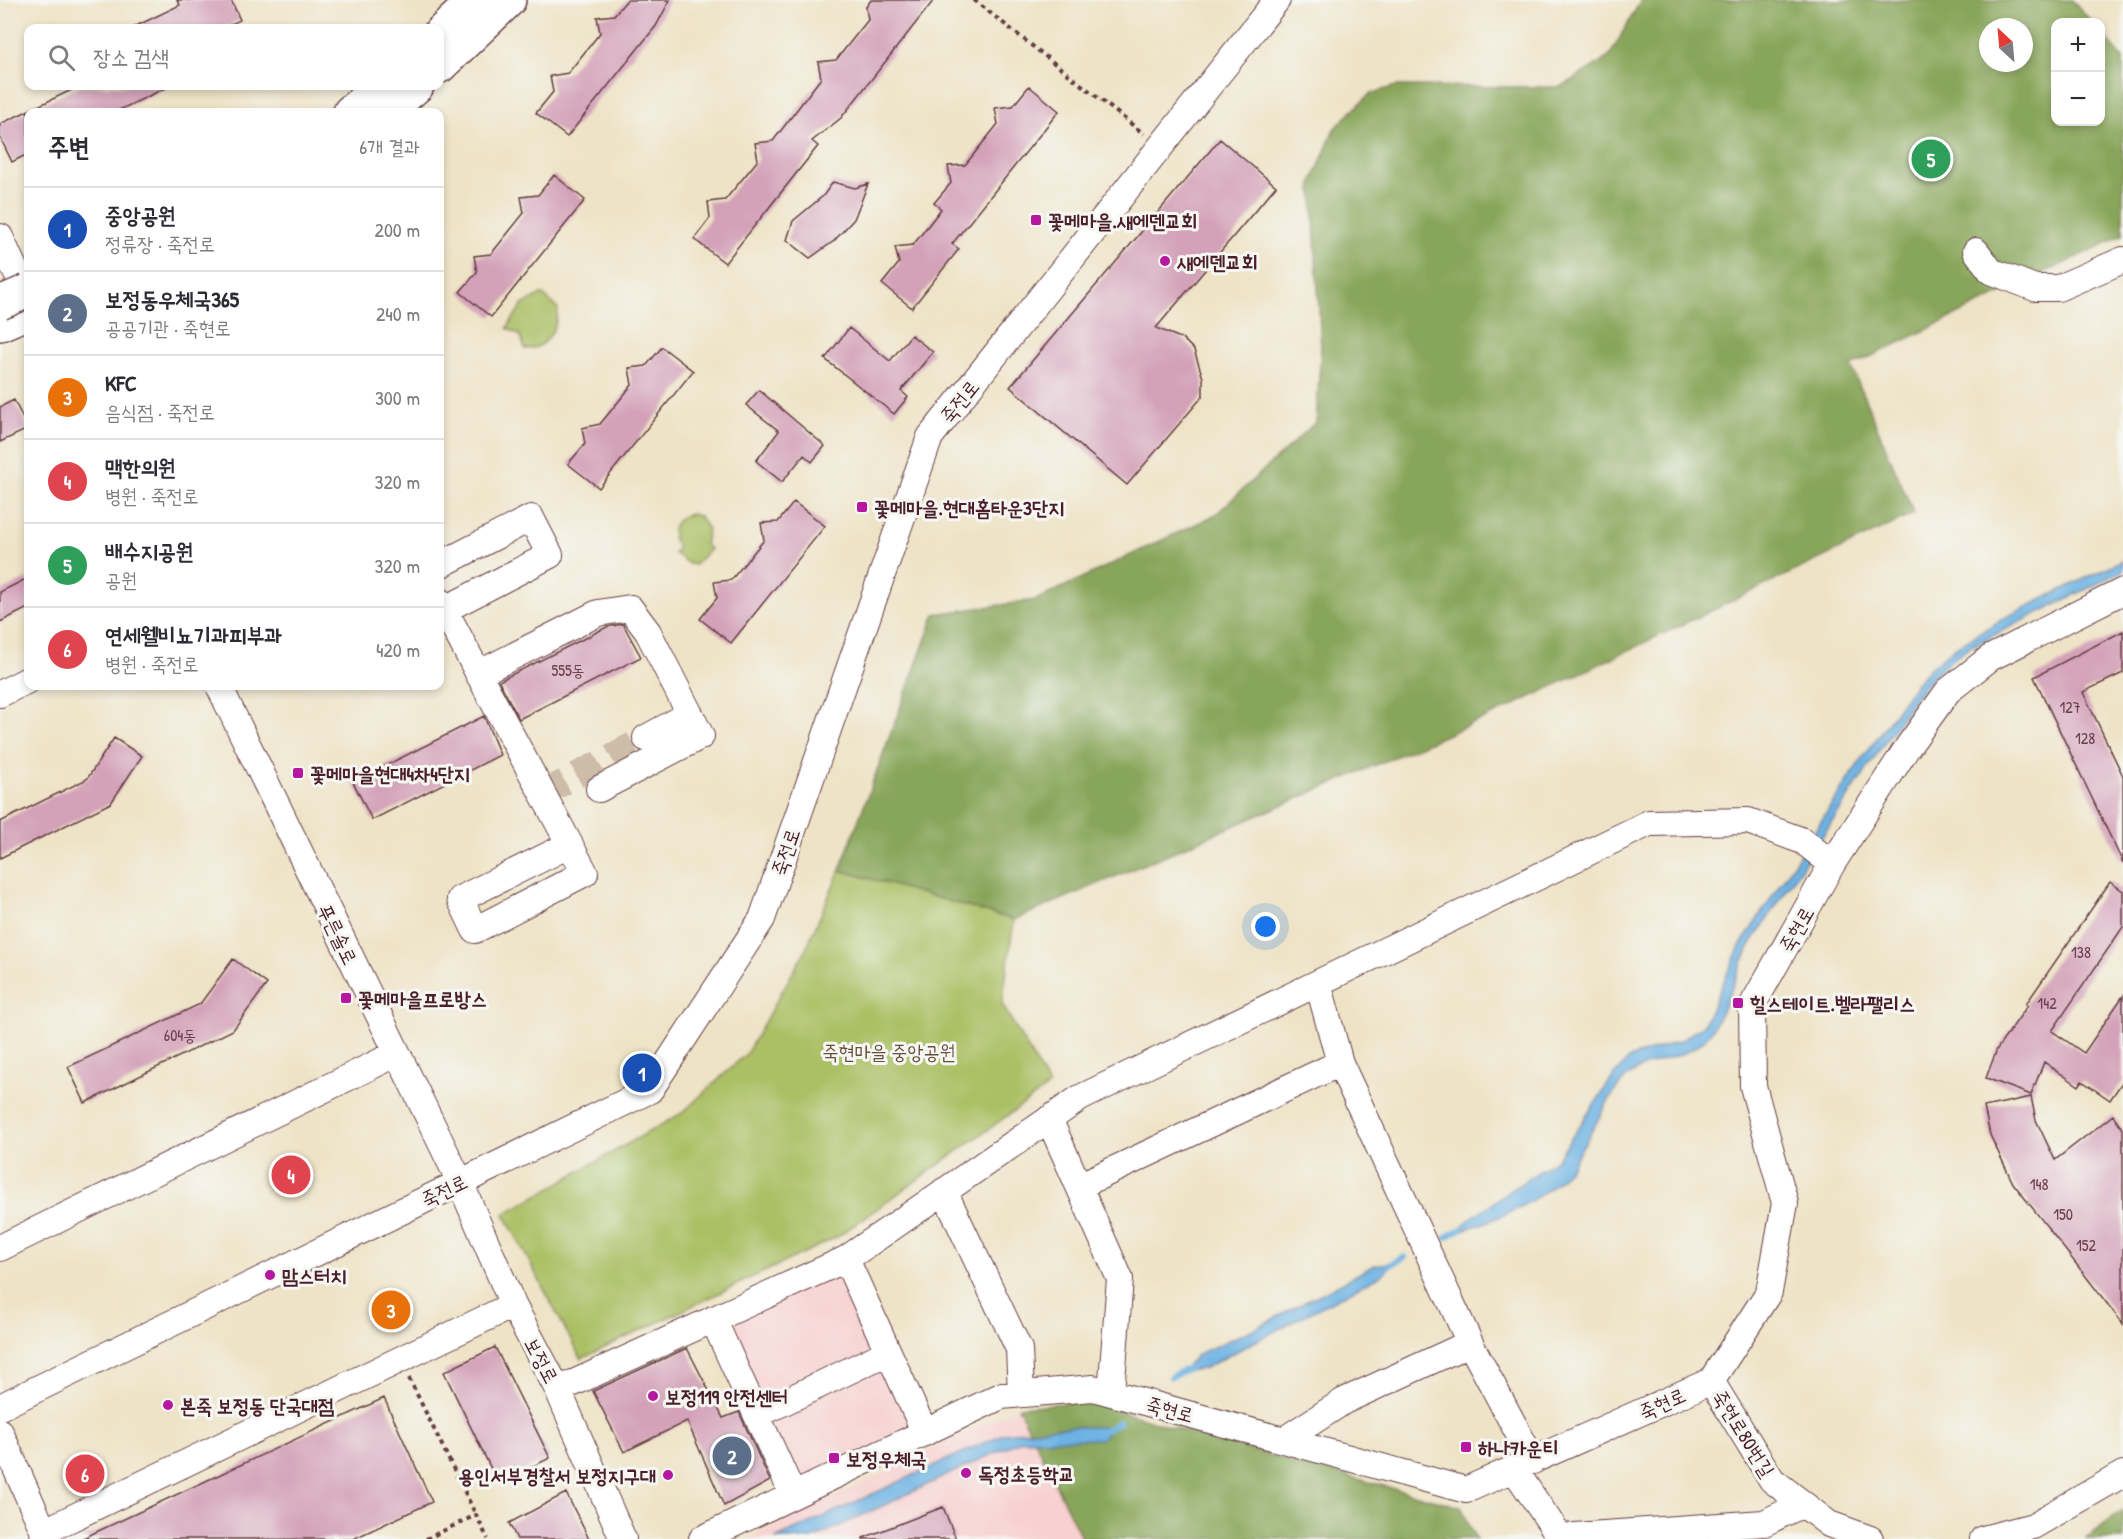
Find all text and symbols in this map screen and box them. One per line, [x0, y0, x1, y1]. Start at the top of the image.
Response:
north arrow [1979, 18, 2033, 72]
map controls [2051, 18, 2105, 126]
button: + [2051, 18, 2105, 72]
search box [24, 24, 444, 90]
icon: search [45, 41, 78, 74]
text: 장소 검색 [93, 42, 169, 72]
button: − [2051, 72, 2105, 126]
text: 주변 [48, 129, 90, 164]
text: 6개 결과 [359, 133, 420, 160]
pin: 5 [1912, 136, 1950, 182]
text: 중앙공원 [105, 200, 176, 230]
place label: 꽃메마을.새에덴교회 [1048, 207, 1197, 234]
marker: 꽃메마을.새에덴교회 [1029, 213, 1043, 227]
text: 1 [64, 216, 71, 243]
text: 200 m [375, 216, 420, 243]
text: 정류장 · 죽전로 [105, 230, 215, 257]
place label: 새에덴교회 [1176, 248, 1257, 275]
marker: 새에덴교회 [1158, 254, 1172, 268]
text: 보정동우체국365 [105, 284, 239, 314]
text: 2 [63, 300, 72, 327]
text: 240 m [376, 300, 420, 327]
text: 공공기관 · 죽현로 [105, 314, 231, 341]
text: KFC [105, 368, 137, 398]
street label: 죽전로 [933, 374, 985, 428]
text: 3 [63, 384, 72, 411]
text: 300 m [375, 384, 420, 411]
text: 음식점 · 죽전로 [105, 398, 215, 425]
text: 맥한의원 [105, 452, 176, 482]
text: 4 [64, 468, 71, 495]
text: 320 m [375, 468, 420, 495]
text: 병원 · 죽전로 [105, 482, 199, 509]
place label: 꽃메마을.현대홈타운3단지 [874, 494, 1064, 521]
marker: 꽃메마을.현대홈타운3단지 [855, 500, 869, 514]
text: 배수지공원 [105, 536, 194, 566]
text: 5 [63, 552, 72, 579]
text: 320 m [375, 552, 420, 579]
text: 공원 [105, 566, 137, 593]
text: 연세웰비뇨기과피부과 [105, 620, 282, 650]
text: 6 [64, 636, 71, 663]
text: 420 m [376, 636, 420, 663]
text: 병원 · 죽전로 [105, 650, 199, 677]
house number: 555동 [551, 659, 585, 681]
house number: 127 [2059, 696, 2081, 718]
house number: 128 [2075, 727, 2095, 749]
place label: 꽃메마을현대4차4단지 [310, 760, 470, 787]
marker: 꽃메마을현대4차4단지 [291, 766, 305, 780]
street label: 죽전로 [764, 825, 806, 879]
street label: 푸른솔로 [312, 899, 364, 969]
street label: 죽현로 [1772, 901, 1820, 957]
your location [1251, 912, 1280, 941]
house number: 138 [2071, 941, 2091, 963]
place label: 꽃메마을프로방스 [358, 985, 487, 1012]
place label: 힐스테이트.벨라팰리스 [1750, 990, 1915, 1017]
marker: 꽃메마을프로방스 [339, 991, 353, 1005]
house number: 142 [2037, 992, 2057, 1014]
marker: 힐스테이트.벨라팰리스 [1731, 996, 1745, 1010]
house number: 604동 [164, 1024, 196, 1046]
park label: 죽현마을 중앙공원 [822, 1038, 956, 1065]
pin: 1 [622, 1050, 662, 1096]
pin: 4 [272, 1152, 310, 1198]
street label: 죽전로 [416, 1167, 472, 1213]
house number: 148 [2030, 1173, 2048, 1195]
house number: 150 [2053, 1203, 2073, 1225]
house number: 152 [2076, 1234, 2097, 1256]
place label: 맘스터치 [282, 1262, 346, 1289]
marker: 맘스터치 [263, 1268, 277, 1282]
pin: 3 [372, 1288, 410, 1332]
street label: 보정로 [519, 1332, 565, 1388]
street label: 죽현로 [1634, 1381, 1690, 1425]
place label: 보정119 안전센터 [665, 1383, 788, 1410]
street label: 죽현로80번길 [1707, 1384, 1781, 1482]
marker: 보정119 안전센터 [646, 1389, 660, 1403]
street label: 죽현로 [1143, 1390, 1197, 1428]
place label: 본죽 보정동 단국대점 [180, 1392, 334, 1419]
marker: 본죽 보정동 단국대점 [161, 1398, 175, 1412]
pin: 2 [712, 1434, 752, 1478]
place label: 하나카운티 [1478, 1434, 1558, 1461]
marker: 하나카운티 [1459, 1440, 1473, 1454]
place label: 보정우체국 [846, 1445, 926, 1472]
marker: 보정우체국 [827, 1451, 841, 1465]
pin: 6 [66, 1452, 104, 1496]
place label: 독정초등학교 [978, 1460, 1075, 1487]
place label: 용인서부경찰서 보정지구대 [458, 1462, 656, 1489]
marker: 독정초등학교 [959, 1466, 973, 1480]
marker: 용인서부경찰서 보정지구대 [661, 1468, 675, 1482]

